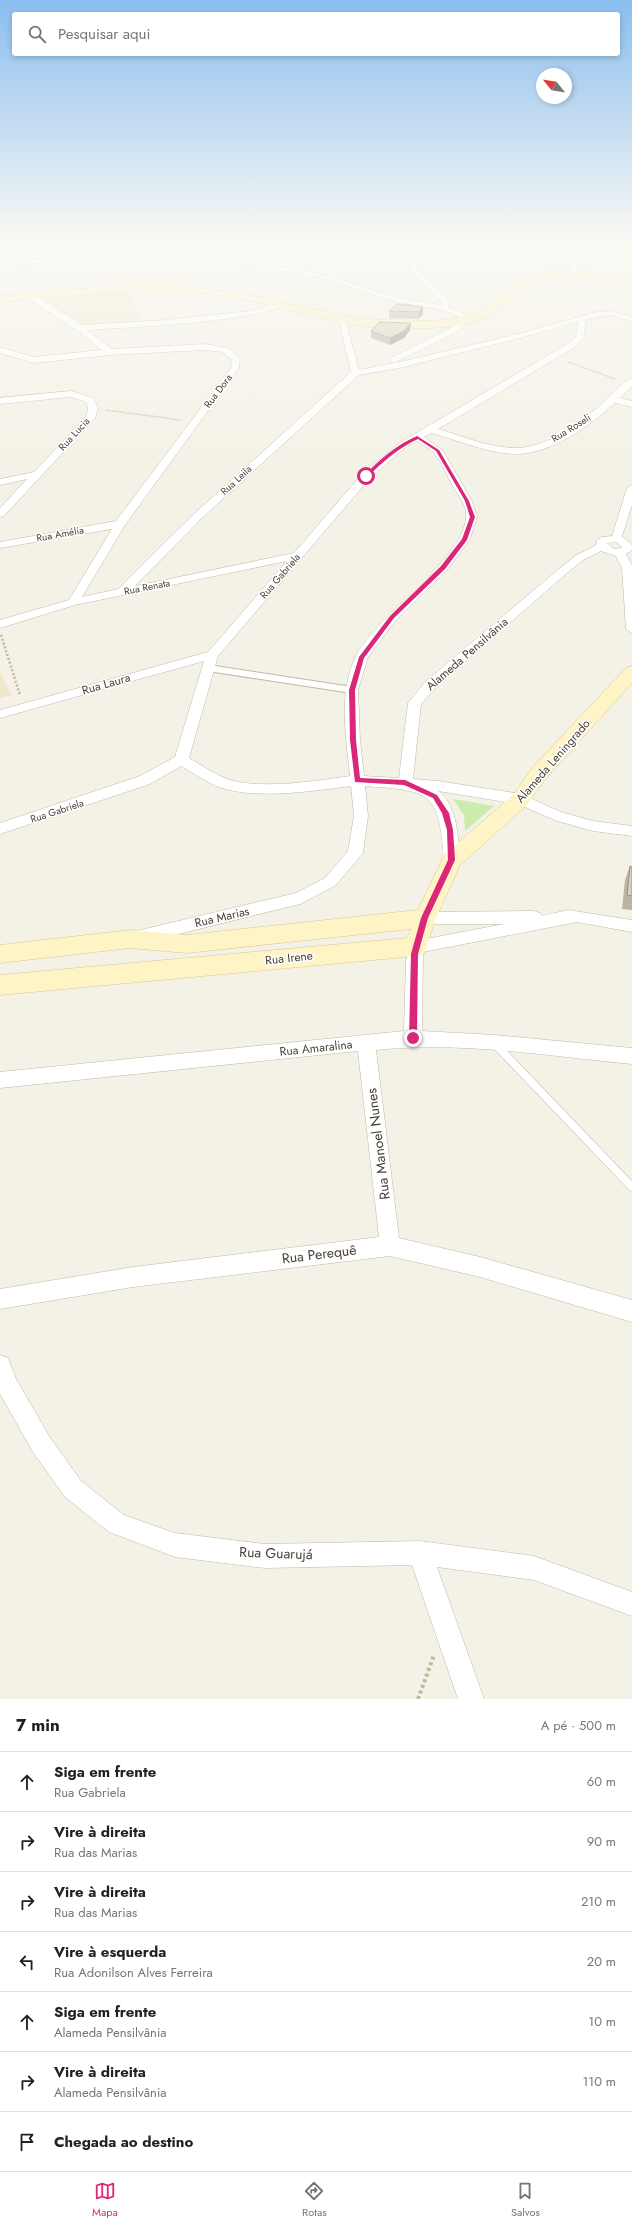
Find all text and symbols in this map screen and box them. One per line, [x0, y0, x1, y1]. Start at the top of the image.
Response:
search box [12, 12, 620, 56]
icon: search [26, 23, 48, 45]
text: Pesquisar aqui [58, 23, 150, 45]
north arrow [536, 68, 572, 104]
street label: Rua Dora [200, 371, 236, 411]
street label: Rua Roseli [548, 410, 594, 446]
street label: Rua Lucia [55, 414, 93, 454]
street label: Rua Leila [217, 461, 255, 498]
route start [357, 467, 375, 485]
street label: Rua Amélia [35, 522, 85, 546]
street label: Rua Gabriela [256, 550, 304, 602]
street label: Rua Renata [123, 575, 172, 599]
street label: Alameda Pensilvânia [422, 613, 512, 695]
street label: Rua Laura [80, 668, 133, 700]
street label: Alameda Leningrado [512, 715, 595, 807]
street label: Rua Gabriela [28, 795, 86, 827]
street label: Rua Marias [193, 902, 251, 932]
street label: Rua Irene [264, 947, 314, 969]
route end [404, 1029, 422, 1047]
street label: Rua Amaralina [279, 1035, 354, 1061]
street label: Rua Manoel Nunes [361, 1087, 395, 1201]
street label: Rua Perequê [281, 1240, 357, 1268]
street label: Rua Guarujá [239, 1542, 313, 1564]
text: 7 min [16, 1713, 60, 1737]
text: A pé · 500 m [541, 1716, 616, 1735]
text: Siga em frente [54, 1761, 156, 1783]
icon: ahead [16, 1771, 38, 1793]
text: 60 m [587, 1772, 616, 1791]
text: Rua Gabriela [54, 1783, 126, 1802]
text: Vire à direita [54, 1821, 146, 1843]
icon: right [16, 1831, 38, 1853]
text: 90 m [587, 1832, 616, 1851]
text: Rua das Marias [54, 1843, 137, 1862]
text: Vire à direita [54, 1881, 146, 1903]
icon: right [16, 1891, 38, 1913]
text: 210 m [581, 1892, 616, 1911]
text: Rua das Marias [54, 1903, 137, 1922]
text: Vire à esquerda [54, 1941, 166, 1963]
icon: left [16, 1951, 38, 1973]
text: 20 m [587, 1952, 616, 1971]
text: Rua Adonilson Alves Ferreira [54, 1963, 213, 1982]
text: Siga em frente [54, 2001, 156, 2023]
icon: ahead [16, 2011, 38, 2033]
text: 10 m [588, 2012, 616, 2031]
text: Alameda Pensilvânia [54, 2023, 167, 2042]
text: Vire à direita [54, 2061, 146, 2083]
icon: right [16, 2071, 38, 2093]
text: 110 m [582, 2072, 616, 2091]
text: Alameda Pensilvânia [54, 2083, 167, 2102]
icon: arrive [16, 2131, 38, 2153]
text: Chegada ao destino [54, 2131, 193, 2153]
tab: Mapa [92, 2180, 118, 2220]
tab: Rotas [302, 2180, 327, 2220]
tab: Salvos [511, 2180, 540, 2220]

